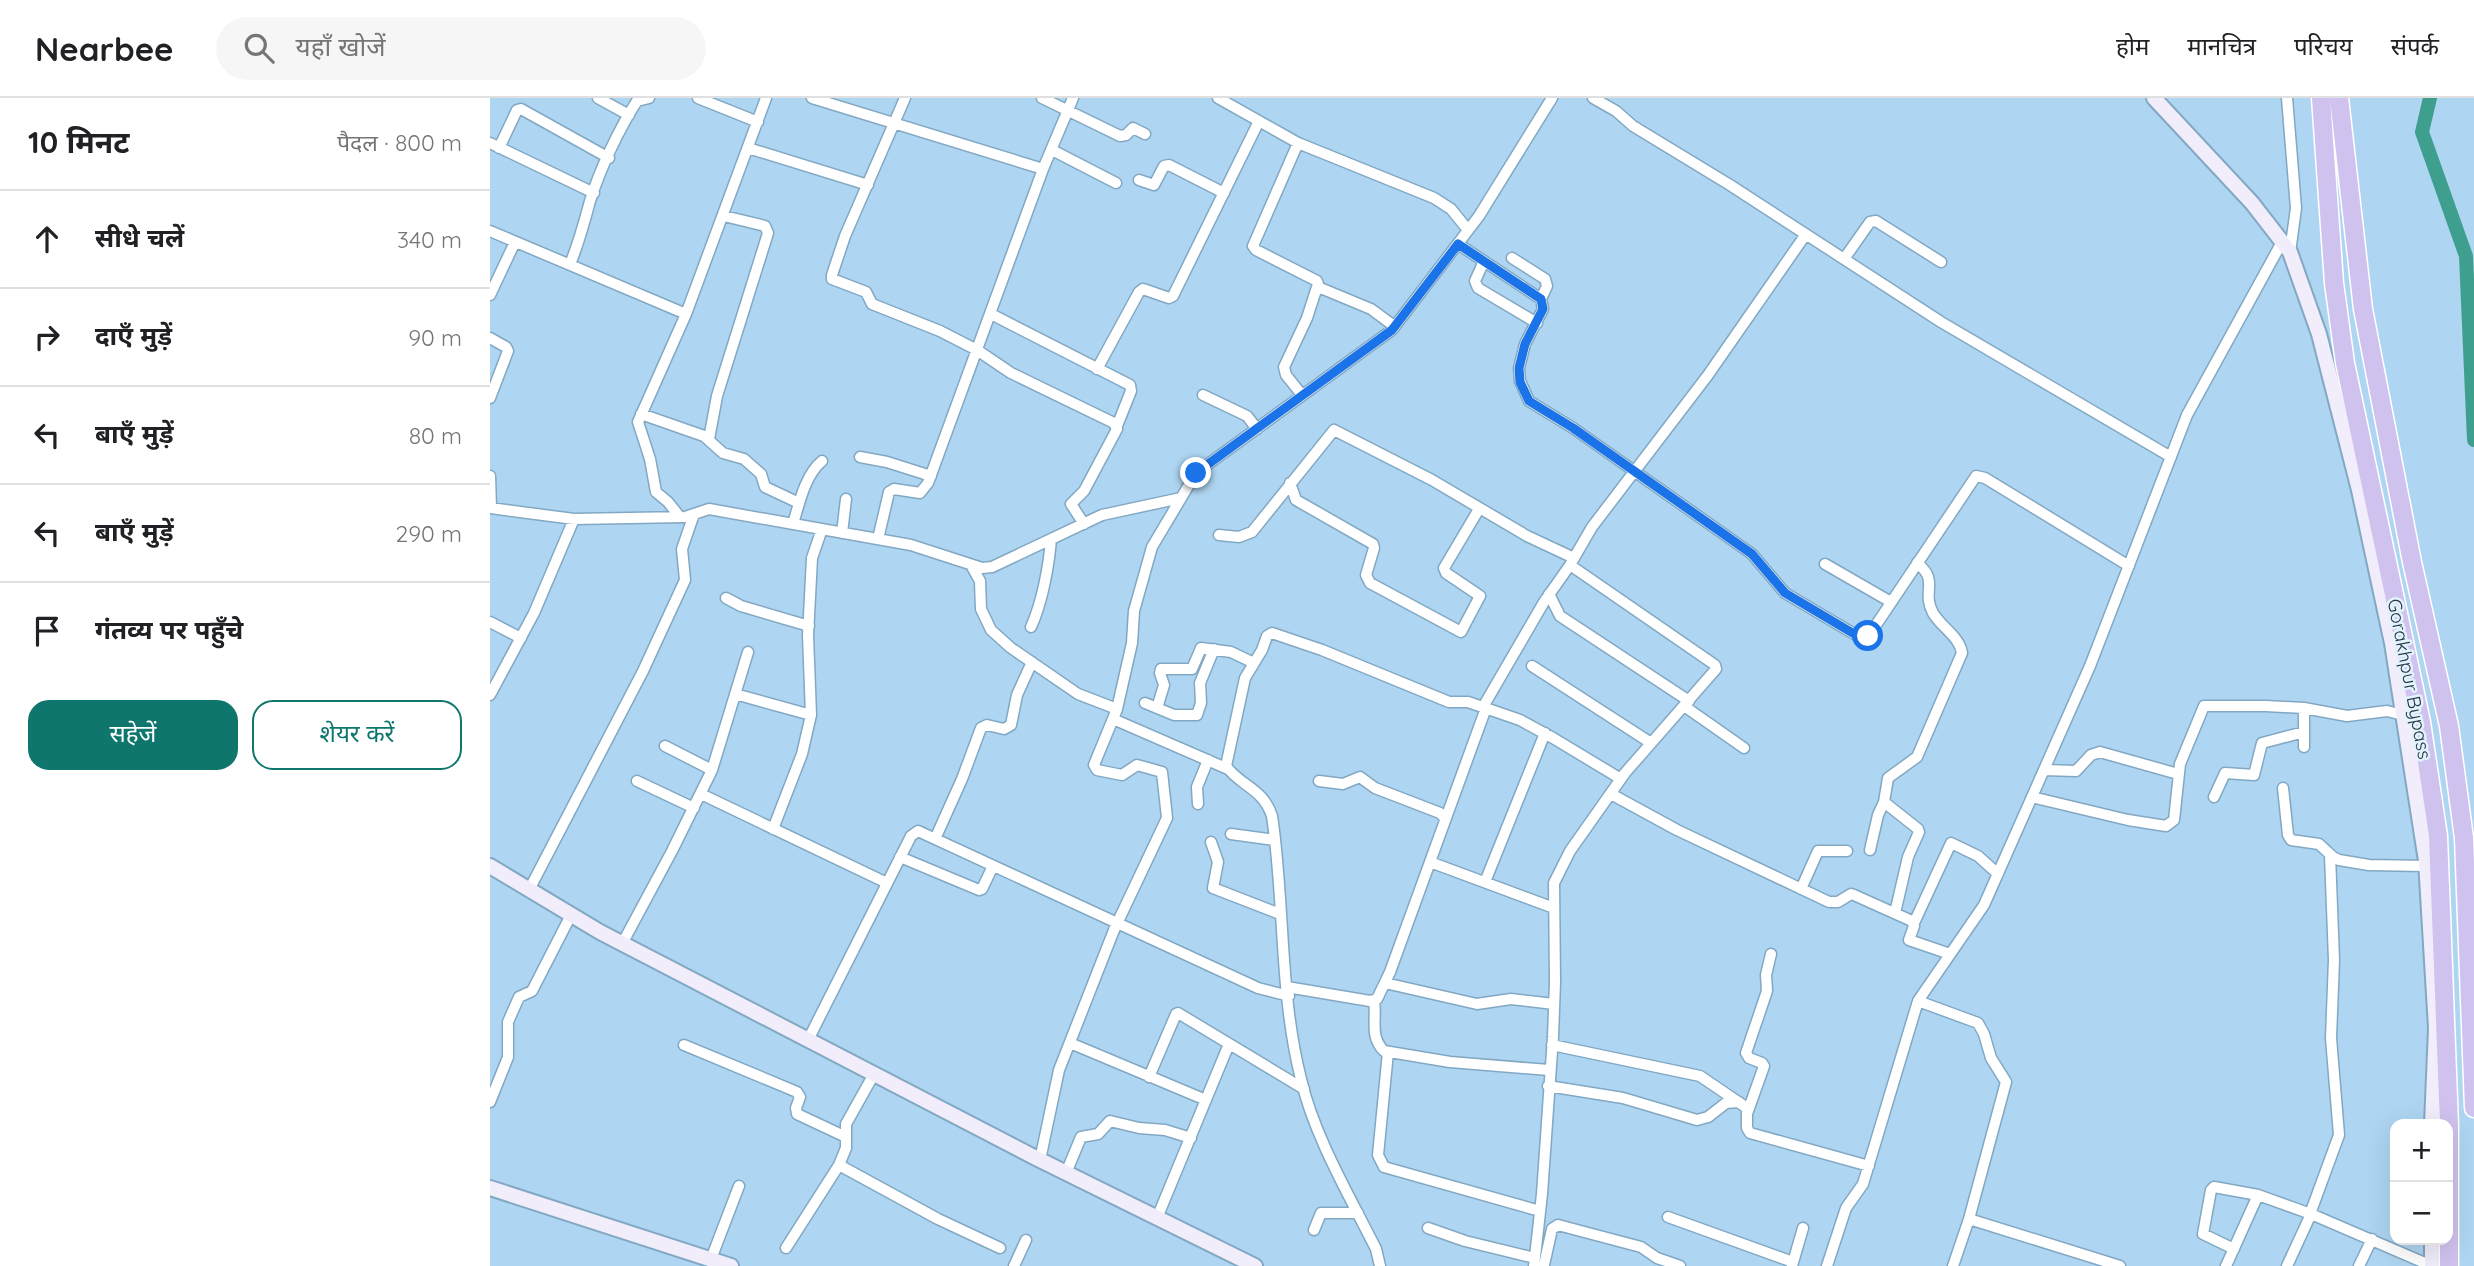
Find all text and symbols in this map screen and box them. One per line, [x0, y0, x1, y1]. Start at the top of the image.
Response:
search box [216, 17, 706, 80]
text: Nearbee [35, 28, 174, 69]
icon: search [240, 29, 278, 67]
text: यहाँ खोजें [296, 30, 386, 63]
text: होम [2116, 31, 2149, 61]
text: मानचित्र [2187, 31, 2256, 61]
text: परिचय [2294, 31, 2353, 61]
text: संपर्क [2391, 31, 2439, 61]
text: 10 मिनट [28, 123, 129, 161]
text: पैदल · 800 m [337, 128, 462, 157]
icon: ahead [28, 220, 66, 258]
text: सीधे चलें [95, 221, 184, 254]
text: 340 m [397, 225, 462, 254]
icon: right [28, 318, 66, 356]
text: दाएँ मुड़ें [95, 319, 172, 352]
text: 90 m [408, 323, 462, 352]
icon: left [28, 416, 66, 454]
text: बाएँ मुड़ें [95, 417, 174, 450]
text: 80 m [409, 421, 462, 450]
route end [1180, 457, 1211, 488]
icon: left [28, 514, 66, 552]
text: बाएँ मुड़ें [95, 515, 174, 548]
text: 290 m [395, 519, 462, 548]
street label: Gorakhpur Bypass [2383, 597, 2437, 761]
icon: arrive [28, 612, 66, 650]
text: गंतव्य पर पहुँचे [95, 613, 243, 646]
route start [1852, 620, 1883, 651]
button: सहेजें [28, 700, 238, 770]
button: शेयर करें [252, 700, 462, 770]
map controls [2390, 1119, 2453, 1245]
button: + [2390, 1119, 2453, 1182]
button: − [2390, 1182, 2453, 1245]

